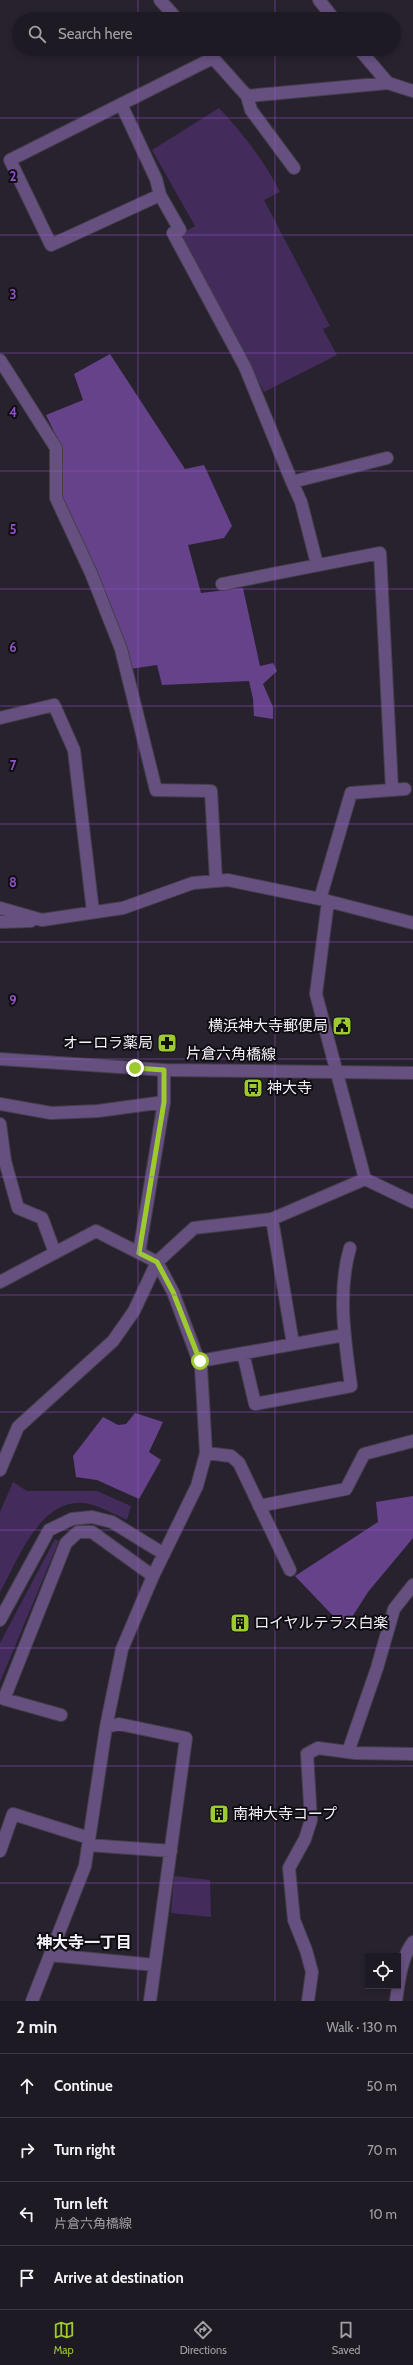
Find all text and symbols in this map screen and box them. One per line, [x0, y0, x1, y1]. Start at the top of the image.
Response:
search box [12, 12, 401, 56]
icon: search [26, 23, 48, 45]
text: Search here [58, 25, 133, 43]
text: 2 [10, 168, 17, 184]
text: 3 [9, 286, 17, 302]
text: 4 [9, 404, 17, 420]
text: 5 [10, 521, 17, 537]
text: 6 [9, 639, 17, 655]
text: 7 [10, 757, 17, 773]
text: 8 [9, 874, 17, 890]
text: 9 [9, 992, 17, 1008]
public building icon: 横浜神大寺郵便局 [331, 1015, 353, 1037]
place label: 横浜神大寺郵便局 [208, 1017, 328, 1035]
pharmacy icon: オーロラ薬局 [156, 1032, 178, 1054]
place label: オーロラ薬局 [63, 1034, 153, 1052]
street label: 片倉六角橋線 [186, 1044, 276, 1064]
route end [126, 1059, 144, 1077]
bus stop icon: 神大寺 [242, 1077, 264, 1099]
place label: 神大寺 [267, 1079, 312, 1097]
route start [191, 1352, 209, 1370]
building icon: ロイヤルテラス白楽 [229, 1612, 251, 1634]
place label: ロイヤルテラス白楽 [254, 1614, 388, 1632]
building icon: 南神大寺コープ [208, 1803, 230, 1825]
place label: 南神大寺コープ [233, 1805, 337, 1823]
district label: 神大寺一丁目 [36, 1933, 132, 1952]
map controls [365, 1953, 401, 1989]
button: locate [365, 1953, 401, 1989]
text: 2 min [16, 2017, 57, 2037]
text: Walk · 130 m [326, 2019, 397, 2035]
icon: ahead [16, 2075, 38, 2097]
text: Continue [54, 2077, 113, 2095]
text: 50 m [367, 2078, 397, 2094]
icon: right [16, 2139, 38, 2161]
text: Turn right [54, 2141, 115, 2159]
text: 70 m [367, 2142, 397, 2158]
text: Turn left [54, 2195, 108, 2213]
icon: left [16, 2203, 38, 2225]
text: 10 m [369, 2206, 397, 2222]
text: 片倉六角橋線 [54, 2215, 132, 2231]
icon: arrive [16, 2267, 38, 2289]
text: Arrive at destination [54, 2269, 184, 2287]
tab: Map [53, 2319, 75, 2357]
tab: Directions [180, 2319, 227, 2357]
tab: Saved [332, 2319, 360, 2357]

